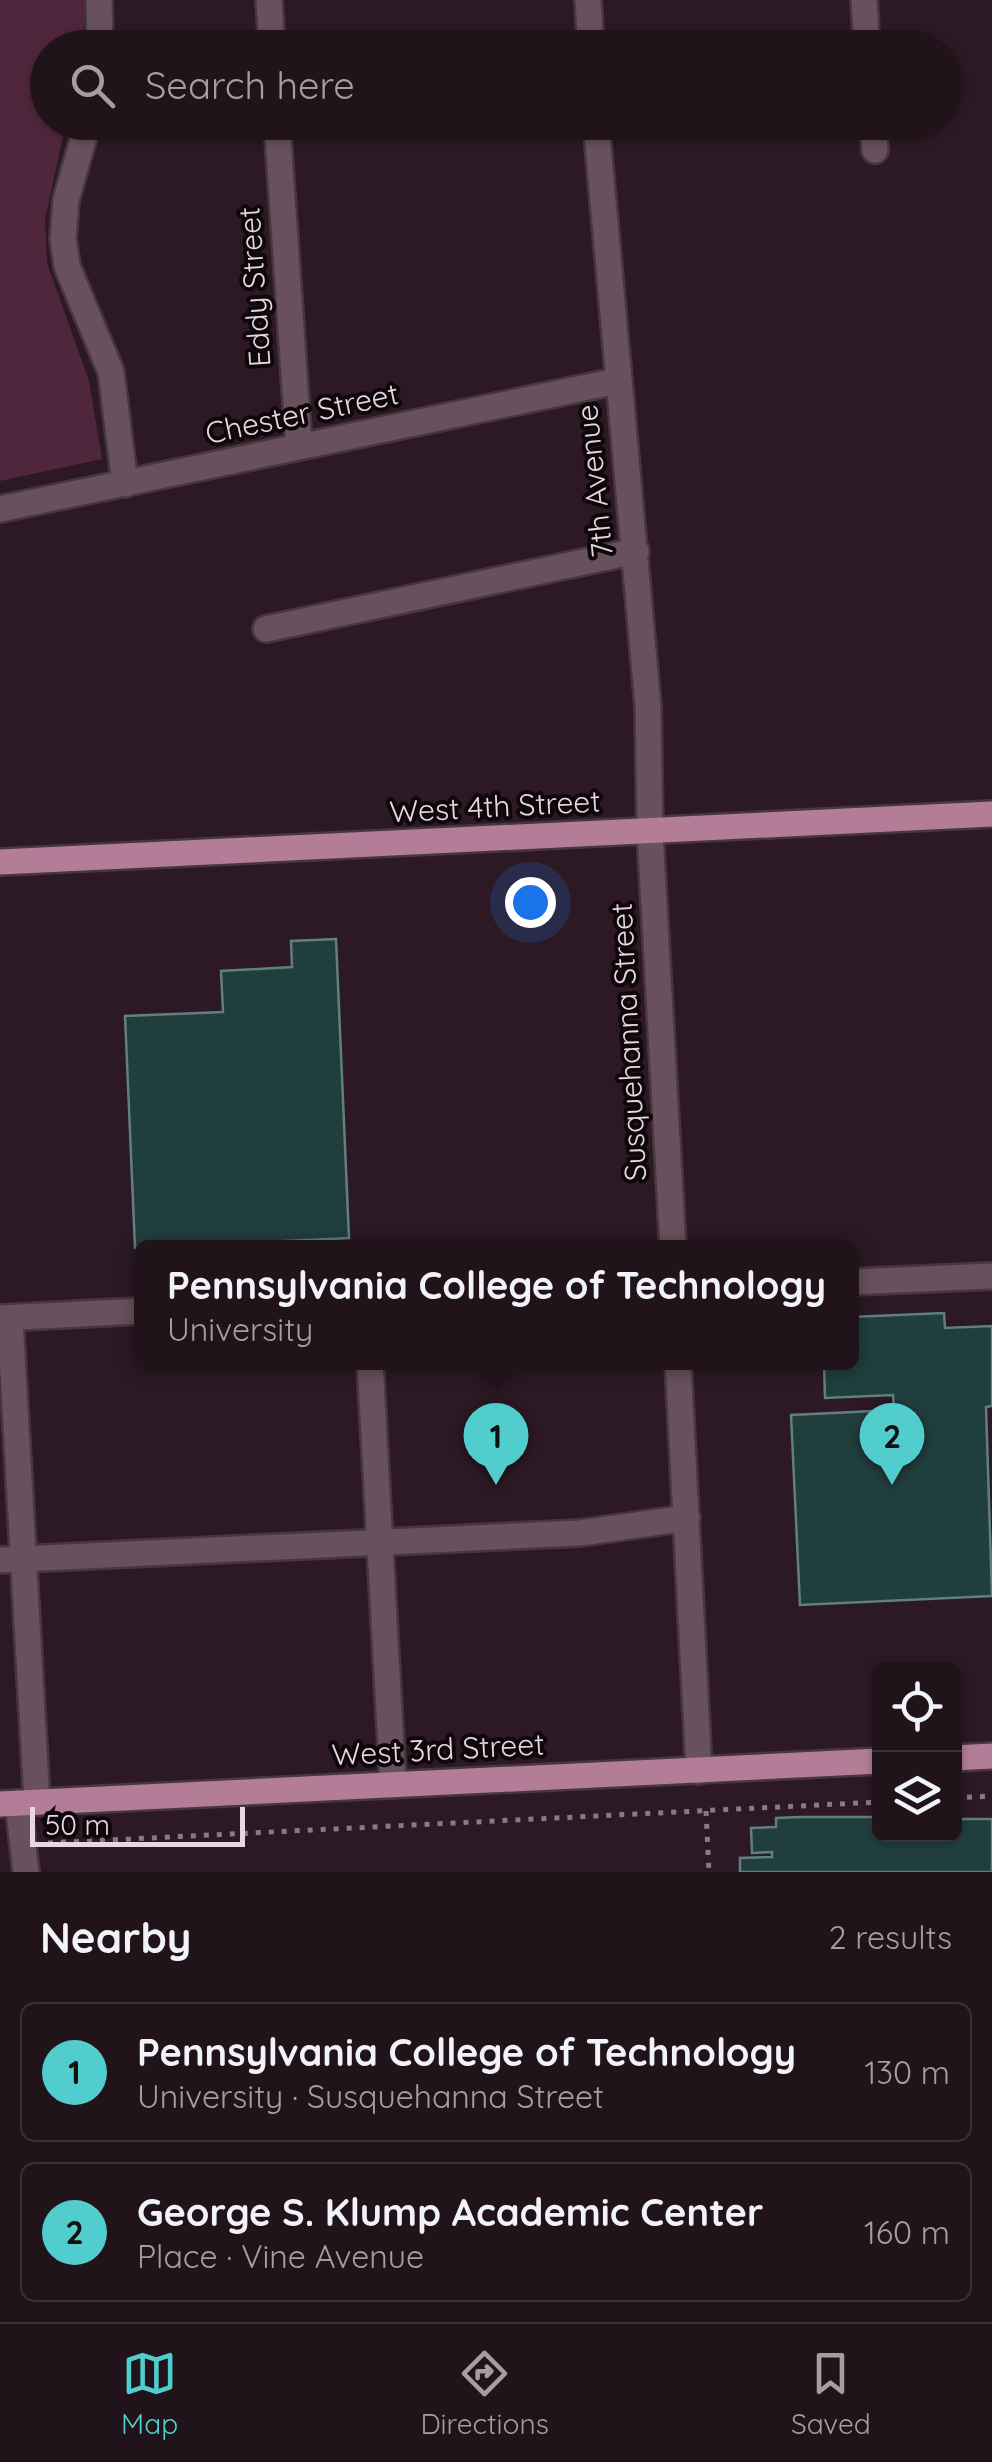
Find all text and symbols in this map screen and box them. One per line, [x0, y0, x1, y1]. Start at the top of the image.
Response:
search box [30, 30, 962, 140]
icon: search [65, 58, 120, 113]
text: Search here [145, 61, 355, 109]
street label: Eddy Street [229, 206, 279, 368]
street label: Chester Street [202, 374, 402, 452]
street label: 7th Avenue [567, 403, 621, 559]
street label: West 4th Street [389, 782, 601, 831]
your location [505, 877, 556, 928]
street label: Susquehanna Street [602, 902, 654, 1182]
popup [134, 1240, 859, 1370]
text: Pennsylvania College of Technology [167, 1261, 826, 1309]
text: University [167, 1309, 313, 1349]
pin: 1 [464, 1402, 528, 1485]
pin: 2 [860, 1402, 924, 1485]
map controls [872, 1662, 962, 1842]
button: locate [872, 1662, 962, 1752]
street label: West 3rd Street [331, 1724, 545, 1774]
button: layers [872, 1752, 962, 1842]
scale bar [30, 1802, 245, 1846]
text: 50 m [45, 1807, 110, 1842]
text: Nearby [40, 1911, 191, 1964]
text: 2 results [829, 1917, 952, 1957]
text: Pennsylvania College of Technology [137, 2028, 796, 2076]
text: 1 [68, 2052, 81, 2092]
text: 130 m [864, 2052, 950, 2092]
text: University · Susquehanna Street [137, 2076, 604, 2116]
text: George S. Klump Academic Center [137, 2188, 763, 2236]
text: 2 [65, 2212, 84, 2252]
text: 160 m [864, 2212, 950, 2252]
text: Place · Vine Avenue [137, 2236, 424, 2276]
tab: Map [121, 2346, 178, 2441]
tab: Directions [420, 2346, 549, 2441]
tab: Saved [791, 2346, 871, 2441]

